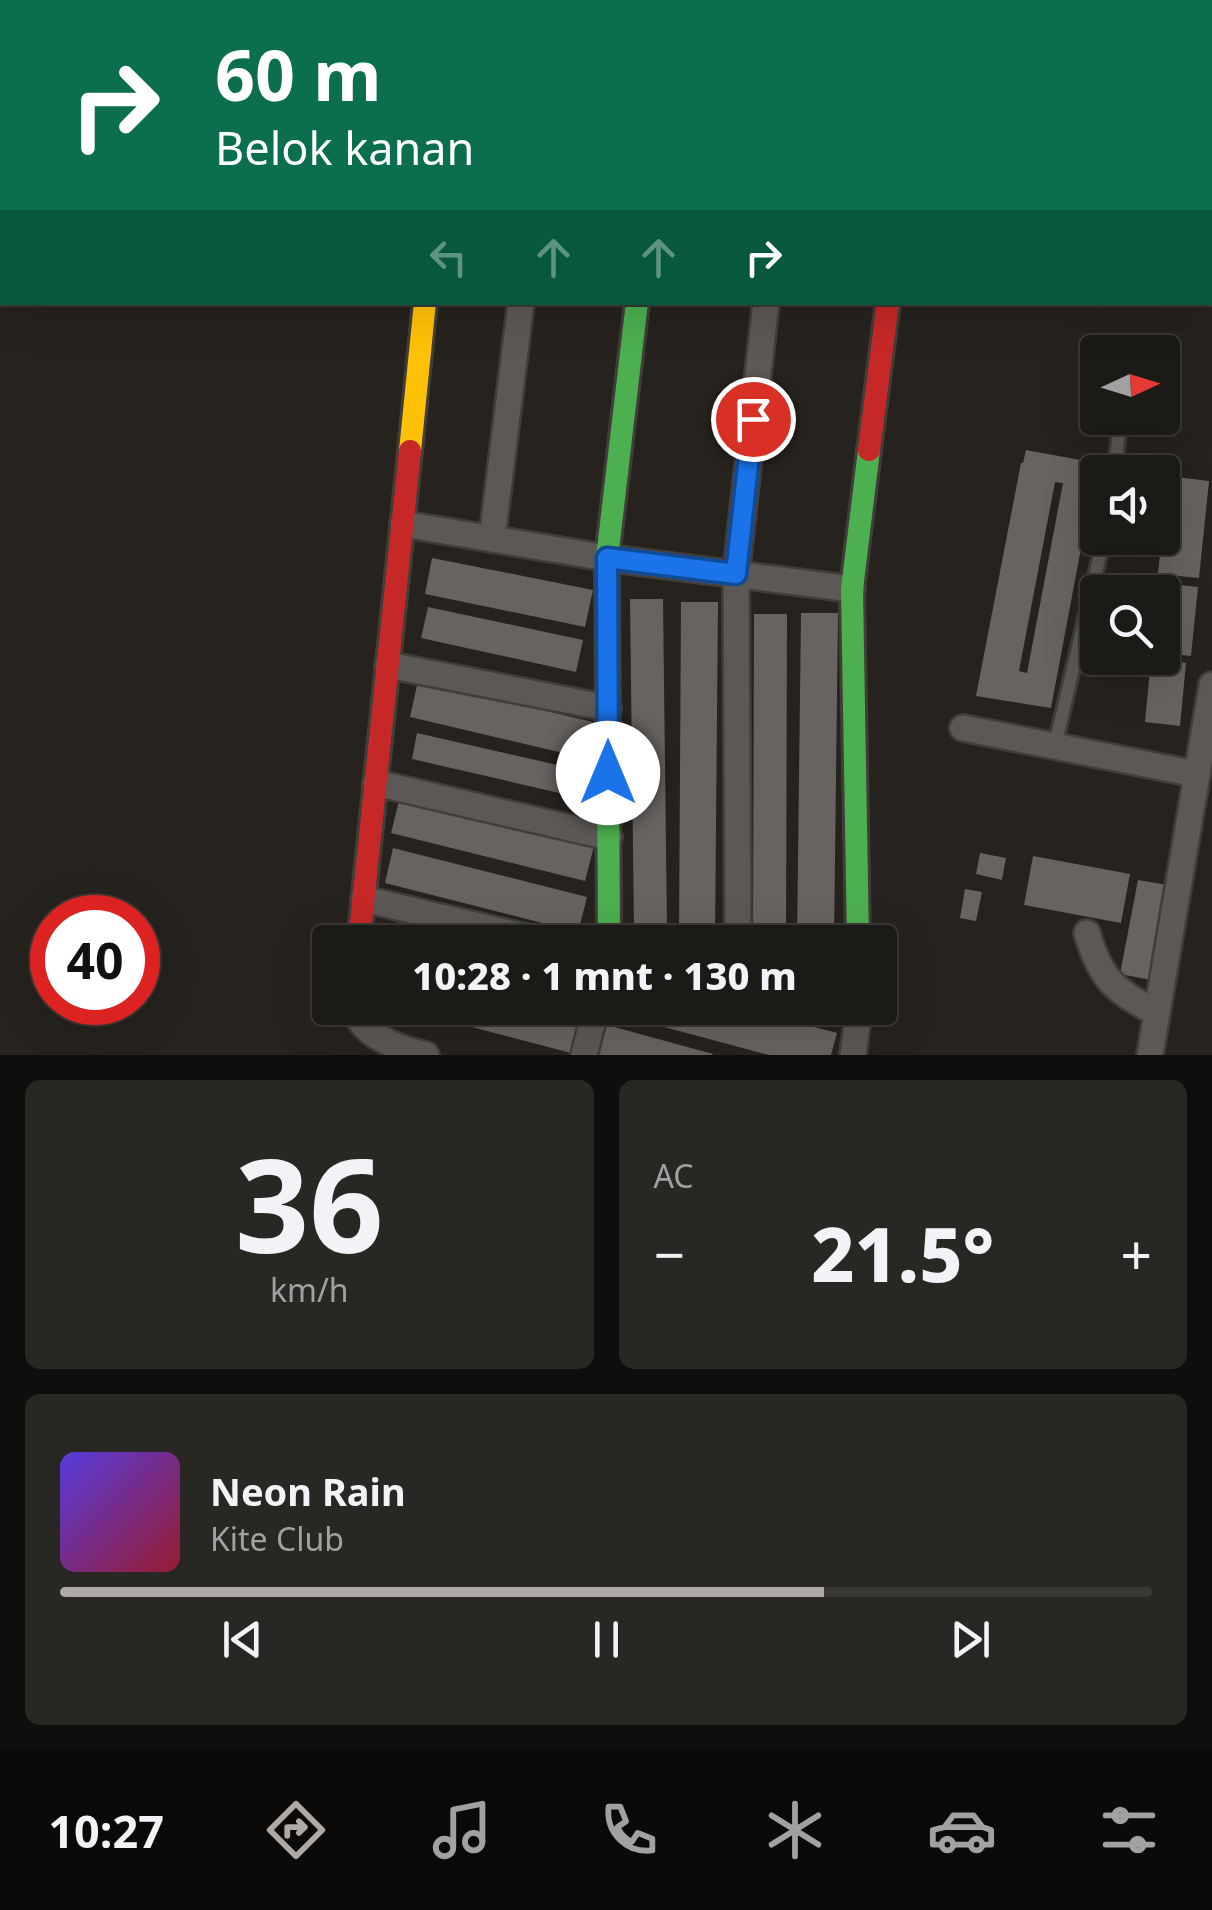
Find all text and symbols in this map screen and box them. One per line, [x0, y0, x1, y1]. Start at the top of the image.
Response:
text: 60 m [215, 26, 382, 122]
icon: right [50, 40, 180, 170]
text: Belok kanan [215, 117, 474, 178]
icon: left [421, 230, 476, 285]
icon: ahead [526, 230, 581, 285]
icon: ahead [631, 230, 686, 285]
icon: right [736, 230, 791, 285]
north arrow [1080, 335, 1180, 435]
map controls [1080, 335, 1180, 675]
pin [711, 377, 796, 462]
icon: arrive [726, 392, 781, 447]
button: sound [1080, 455, 1180, 555]
button: search [1080, 575, 1180, 675]
position arrow [556, 721, 660, 825]
speed limit sign: 40 [30, 895, 160, 1025]
text: 10:28 · 1 mnt · 130 m [412, 949, 797, 1001]
text: 36 [235, 1114, 384, 1291]
text: AC [654, 1154, 694, 1197]
text: 21.5° [811, 1202, 994, 1304]
text: − [654, 1216, 685, 1291]
text: + [1121, 1216, 1152, 1291]
text: km/h [270, 1268, 349, 1311]
text: Neon Rain [210, 1465, 406, 1517]
text: Kite Club [210, 1517, 344, 1560]
icon: previous [215, 1612, 270, 1667]
icon: pause [579, 1612, 634, 1667]
icon: next [943, 1612, 998, 1667]
icon: directions [261, 1795, 331, 1865]
icon: music [427, 1795, 497, 1865]
icon: phone [594, 1795, 664, 1865]
icon: climate [760, 1795, 830, 1865]
icon: car [927, 1795, 997, 1865]
icon: filters [1094, 1795, 1164, 1865]
text: 10:27 [48, 1800, 164, 1861]

